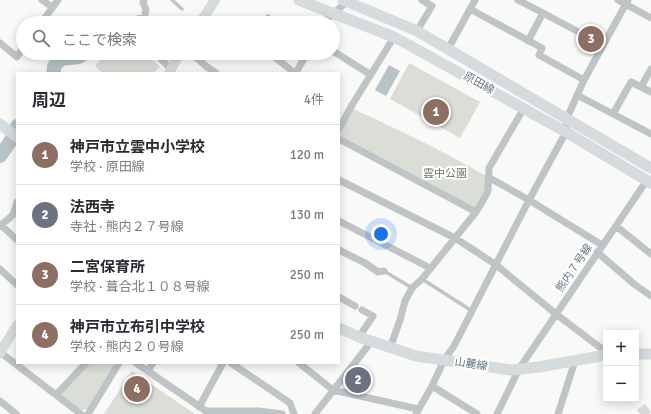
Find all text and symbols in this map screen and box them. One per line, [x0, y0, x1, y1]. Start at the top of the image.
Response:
search box [16, 16, 340, 60]
pin: 3 [578, 24, 604, 54]
icon: search [30, 27, 52, 49]
text: ここで検索 [62, 31, 137, 49]
street label: 原田線 [461, 69, 497, 97]
text: 周辺 [32, 90, 66, 111]
text: 4件 [304, 92, 324, 108]
pin: 1 [423, 97, 449, 127]
text: 神戸市立雲中小学校 [70, 138, 205, 156]
text: 1 [41, 147, 49, 163]
text: 120 m [290, 147, 324, 163]
text: 学校 · 原田線 [70, 159, 145, 175]
park label: 雲中公園 [423, 167, 467, 180]
text: 法西寺 [70, 198, 115, 216]
text: 2 [41, 207, 49, 223]
text: 130 m [290, 207, 324, 223]
text: 寺社 · 熊内２７号線 [70, 219, 184, 235]
your location [371, 224, 391, 244]
street label: 熊内７号線 [553, 242, 595, 294]
text: 二宮保育所 [70, 258, 145, 276]
text: 3 [41, 267, 49, 283]
text: 250 m [290, 267, 324, 283]
text: 学校 · 葺合北１０８号線 [70, 279, 210, 295]
text: 神戸市立布引中学校 [70, 318, 205, 336]
text: 4 [41, 327, 49, 343]
text: 250 m [290, 327, 324, 343]
map controls [603, 330, 639, 402]
button: + [603, 330, 639, 366]
text: 学校 · 熊内２０号線 [70, 339, 184, 355]
street label: 山麓線 [454, 355, 488, 373]
pin: 2 [345, 365, 371, 395]
button: − [603, 366, 639, 402]
pin: 4 [124, 374, 150, 404]

